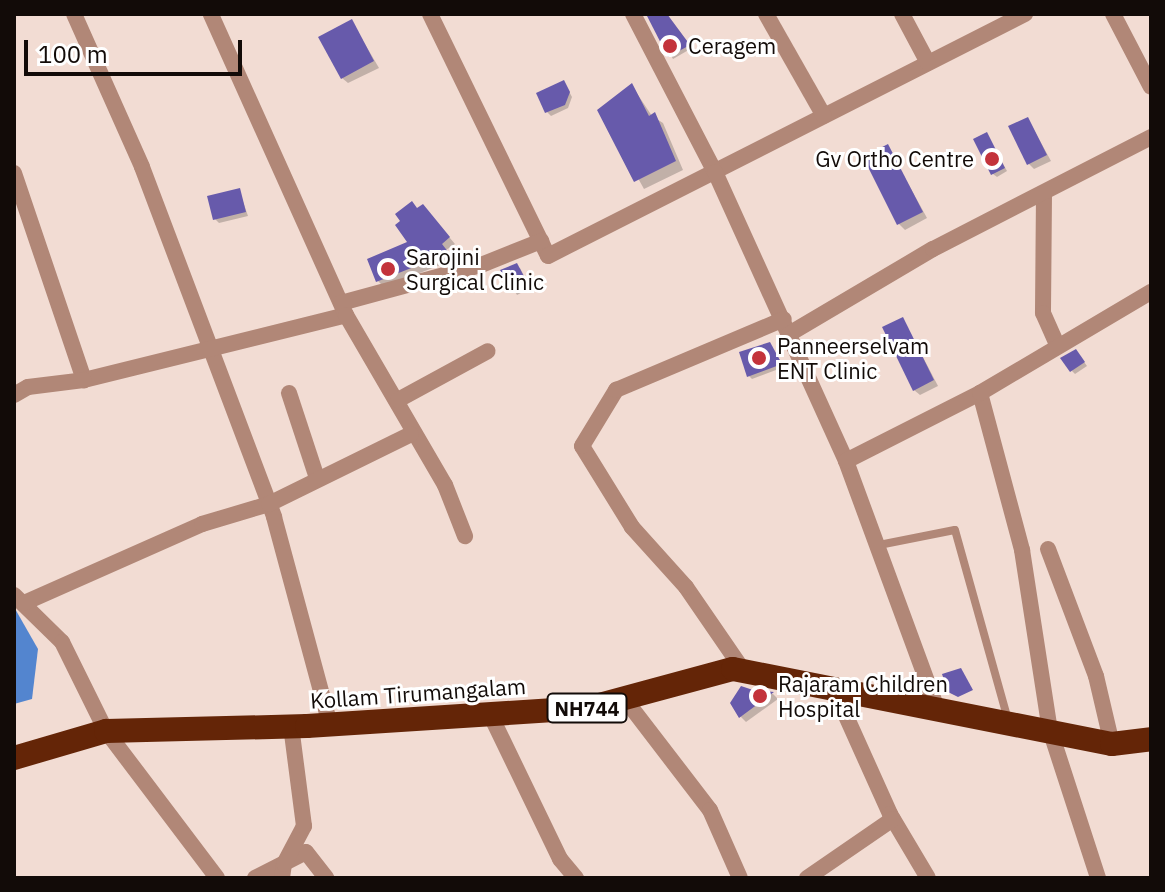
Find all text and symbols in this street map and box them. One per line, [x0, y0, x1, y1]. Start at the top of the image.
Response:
scale bar [28, 24, 246, 74]
place label: Ceragem [688, 33, 776, 59]
marker: Ceragem [659, 35, 681, 57]
text: 100 m [38, 38, 108, 70]
place label: Gv Ortho Centre [815, 146, 974, 172]
marker: Gv Ortho Centre [981, 148, 1003, 170]
place label: Sarojini Surgical Clinic [406, 243, 544, 294]
marker: Sarojini Surgical Clinic [377, 258, 399, 280]
place label: Panneerselvam ENT Clinic [777, 332, 929, 384]
marker: Panneerselvam ENT Clinic [748, 347, 770, 369]
place label: Rajaram Children Hospital [778, 670, 948, 722]
street label: Kollam Tirumangalam [309, 672, 527, 714]
marker: Rajaram Children Hospital [749, 685, 771, 707]
road number: NH744 [545, 692, 629, 724]

